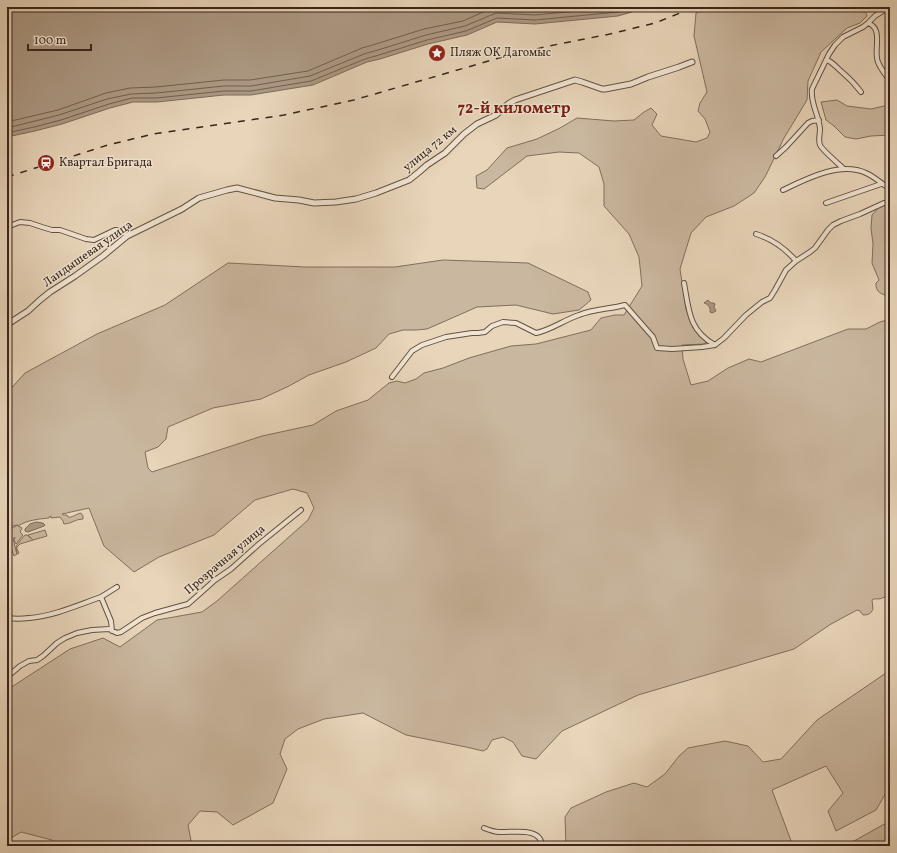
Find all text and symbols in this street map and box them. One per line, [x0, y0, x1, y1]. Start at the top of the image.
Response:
scale bar [28, 26, 91, 52]
text: 100 m [34, 33, 67, 49]
place icon: Пляж ОК Дагомыс [427, 43, 447, 63]
place label: Пляж ОК Дагомыс [450, 45, 551, 61]
district label: 72-й километр [457, 98, 571, 120]
street label: улица 72 км [400, 122, 460, 176]
station icon: Квартал Бригада [36, 153, 56, 173]
place label: Квартал Бригада [59, 155, 152, 171]
street label: Ландышевая улица [40, 217, 136, 291]
street label: Прозрачная улица [181, 521, 269, 599]

